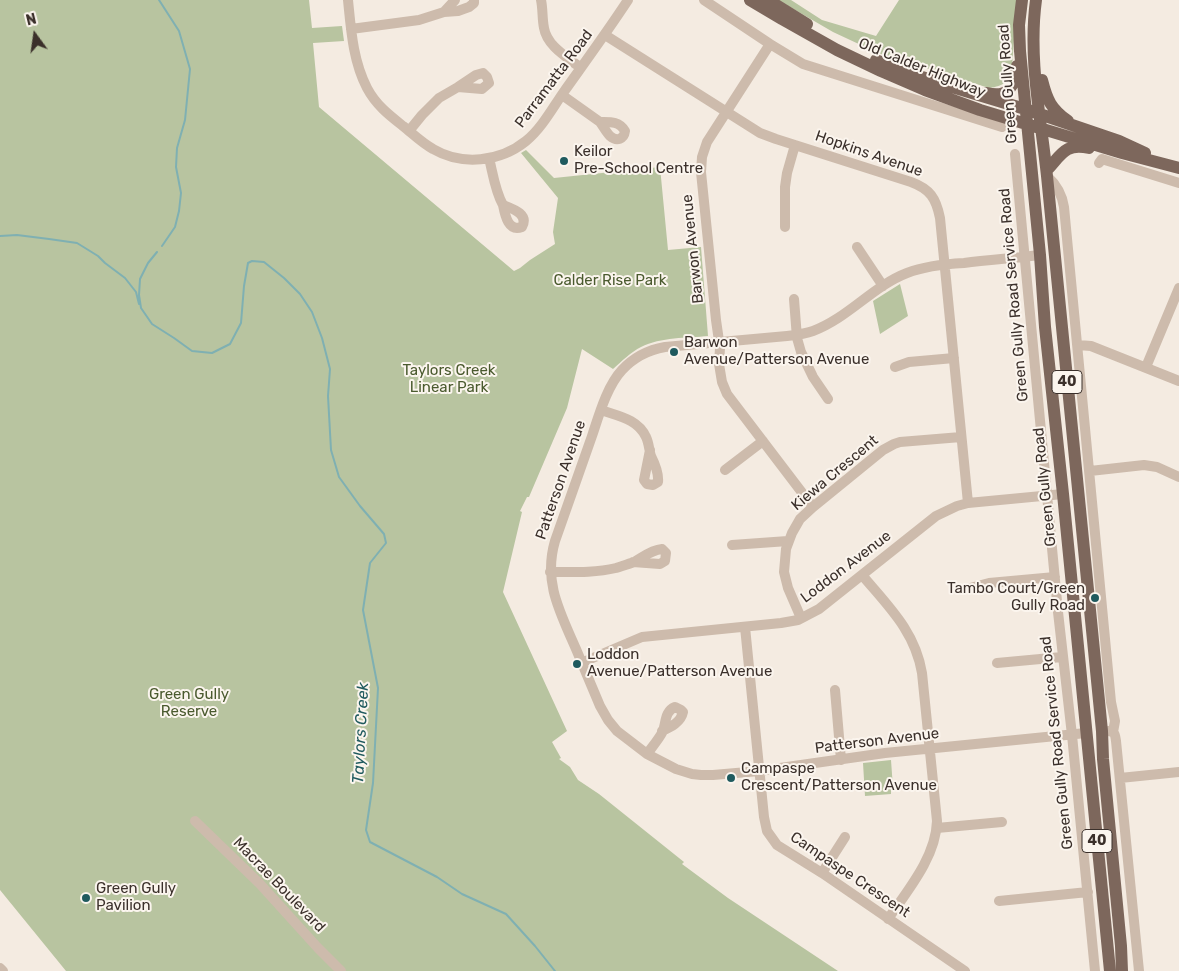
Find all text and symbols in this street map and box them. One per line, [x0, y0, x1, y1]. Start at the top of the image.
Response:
north arrow [10, 10, 60, 60]
text: N [24, 10, 38, 29]
street label: Green Gully Road [995, 24, 1021, 144]
street label: Parramatta Road [511, 26, 597, 132]
street label: Old Calder Highway [856, 34, 988, 102]
street label: Hopkins Avenue [813, 127, 925, 181]
place label: Keilor Pre-School Centre [574, 143, 703, 178]
marker: Keilor Pre-School Centre [558, 155, 570, 167]
street label: Green Gully Road Service Road [996, 187, 1032, 403]
street label: Barwon Avenue [678, 193, 708, 305]
park label: Calder Rise Park [554, 272, 666, 290]
place label: Barwon Avenue/Patterson Avenue [684, 334, 869, 369]
marker: Barwon Avenue/Patterson Avenue [668, 346, 680, 358]
park label: Taylors Creek Linear Park [402, 362, 496, 397]
road number: 40 [1052, 371, 1082, 394]
street label: Patterson Avenue [532, 418, 590, 542]
street label: Green Gully Road [1030, 427, 1060, 547]
street label: Kiewa Crescent [788, 431, 882, 515]
street label: Loddon Avenue [797, 527, 895, 607]
place label: Tambo Court/Green Gully Road [947, 580, 1085, 615]
marker: Tambo Court/Green Gully Road [1089, 592, 1101, 604]
street label: Green Gully Road Service Road [1037, 635, 1077, 851]
place label: Loddon Avenue/Patterson Avenue [587, 646, 772, 681]
marker: Loddon Avenue/Patterson Avenue [571, 658, 583, 670]
water label: Taylors Creek [349, 682, 373, 784]
park label: Green Gully Reserve [149, 686, 229, 721]
street label: Patterson Avenue [814, 724, 940, 758]
place label: Campaspe Crescent/Patterson Avenue [741, 760, 937, 795]
marker: Campaspe Crescent/Patterson Avenue [725, 772, 737, 784]
street label: Campaspe Crescent [787, 828, 913, 922]
road number: 40 [1082, 829, 1112, 852]
street label: Macrae Boulevard [229, 834, 329, 936]
place label: Green Gully Pavilion [96, 880, 176, 915]
marker: Green Gully Pavilion [80, 892, 92, 904]

